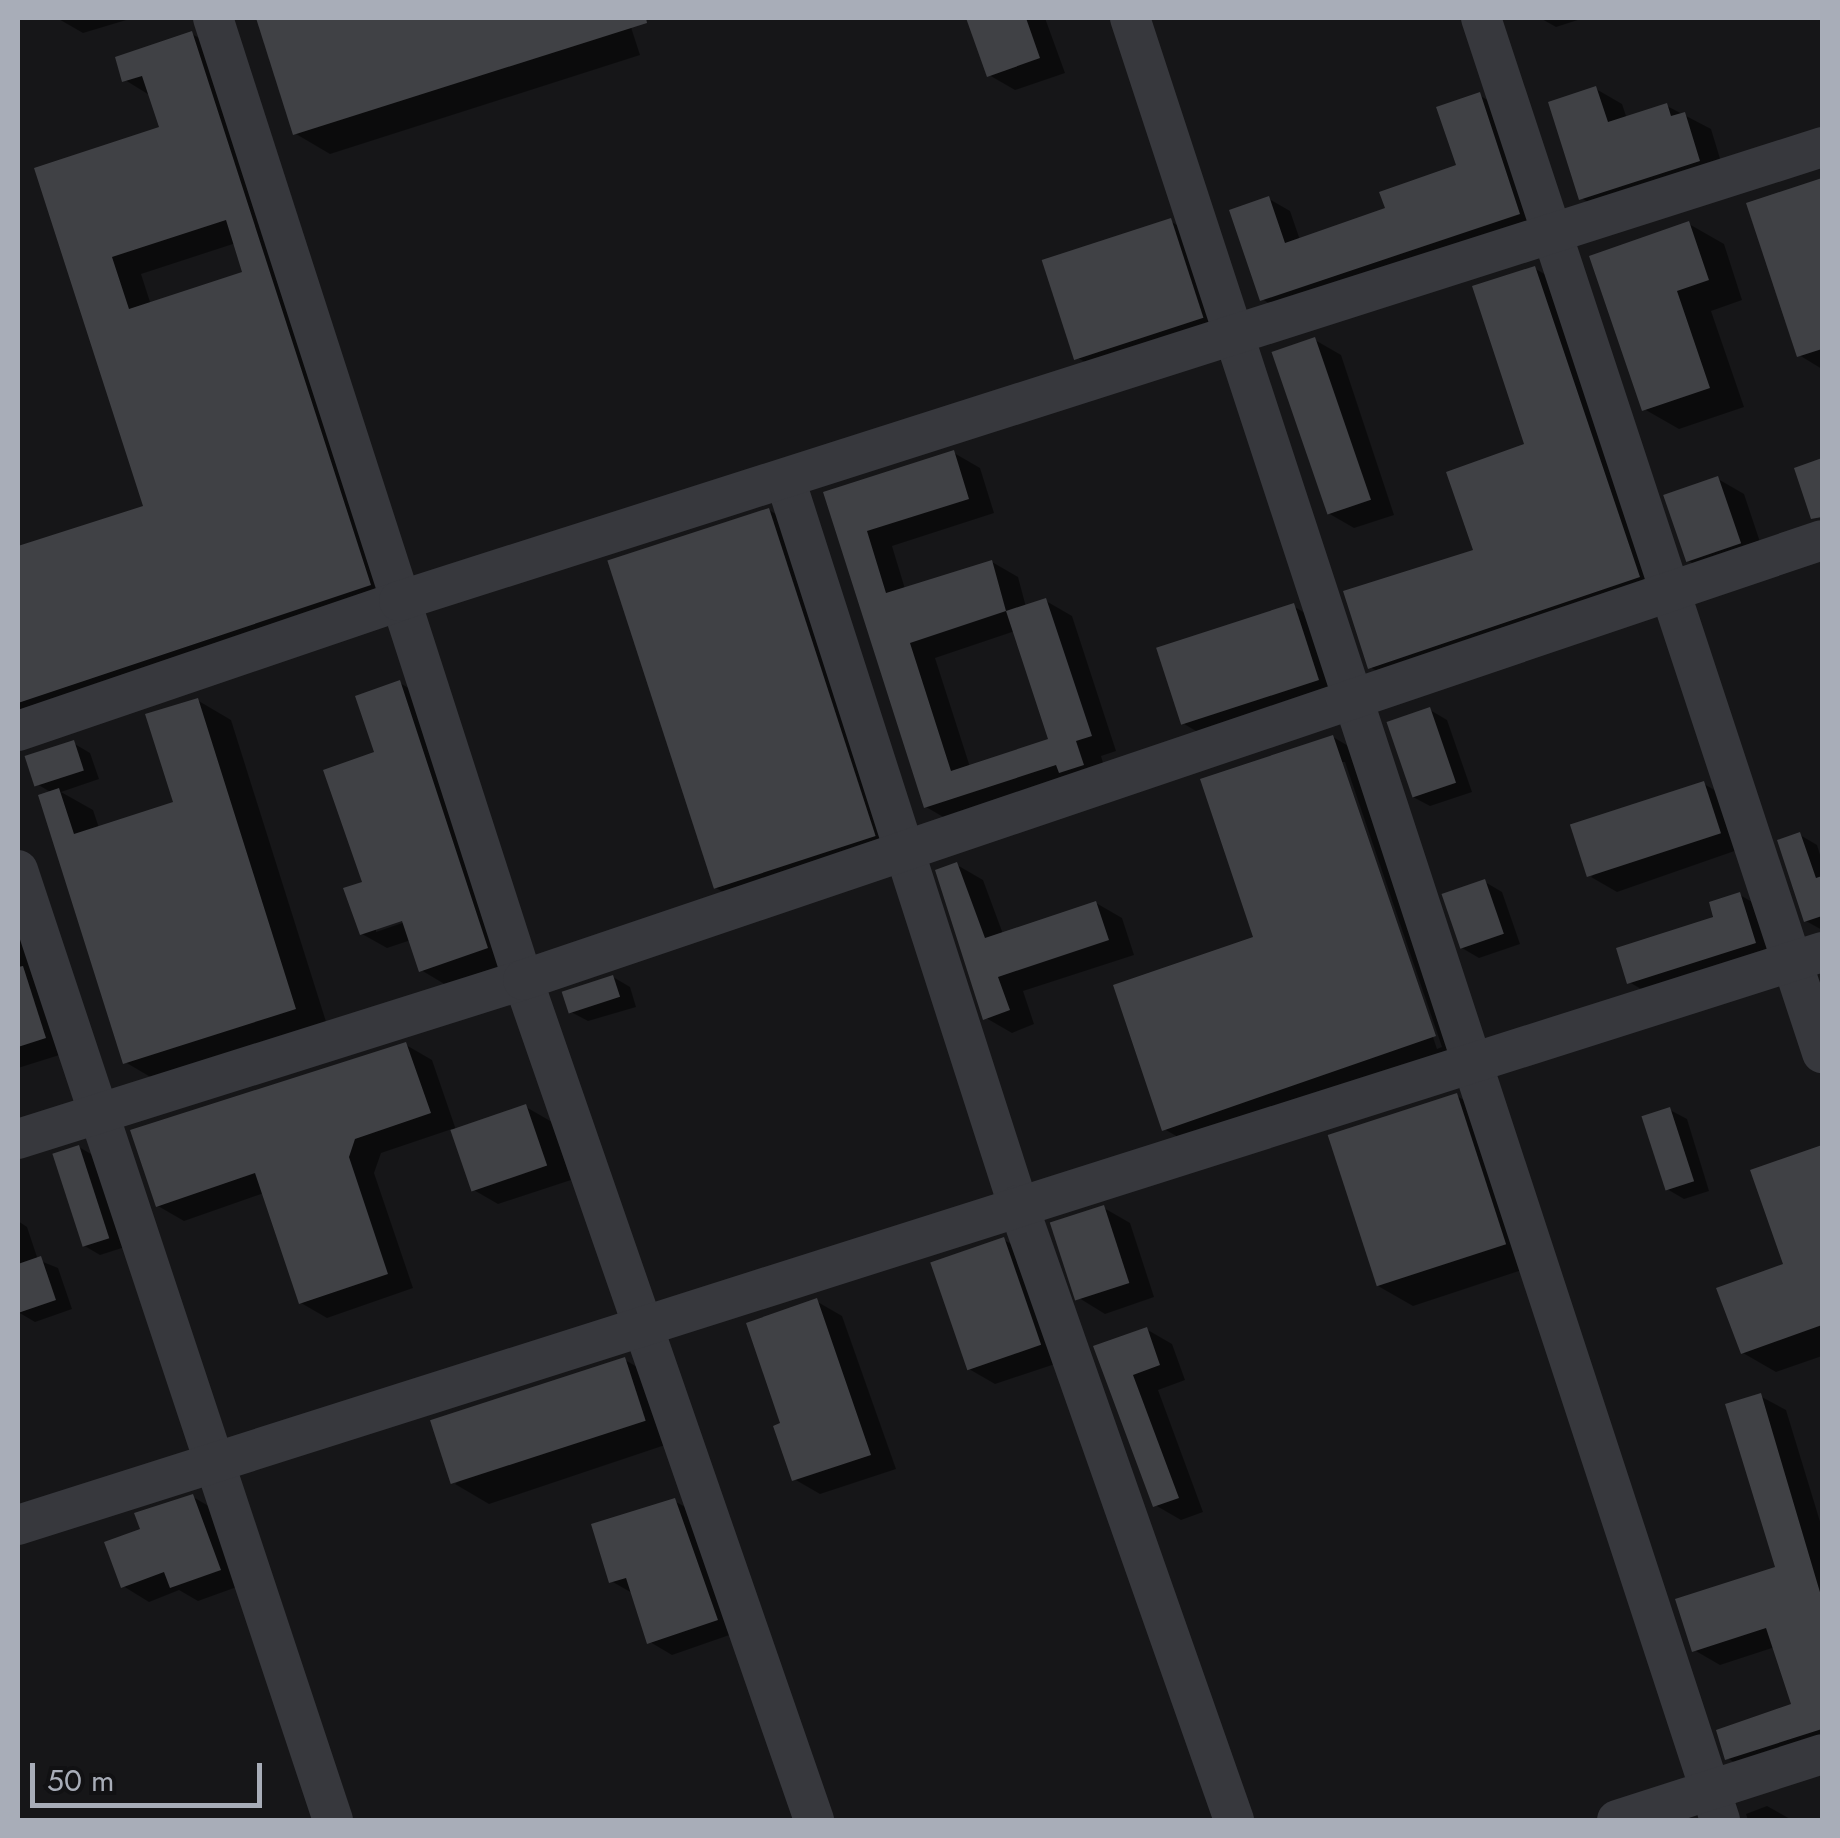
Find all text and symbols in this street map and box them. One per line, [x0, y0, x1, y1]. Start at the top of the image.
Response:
scale bar [35, 1743, 268, 1805]
text: 50 m [47, 1759, 114, 1802]

